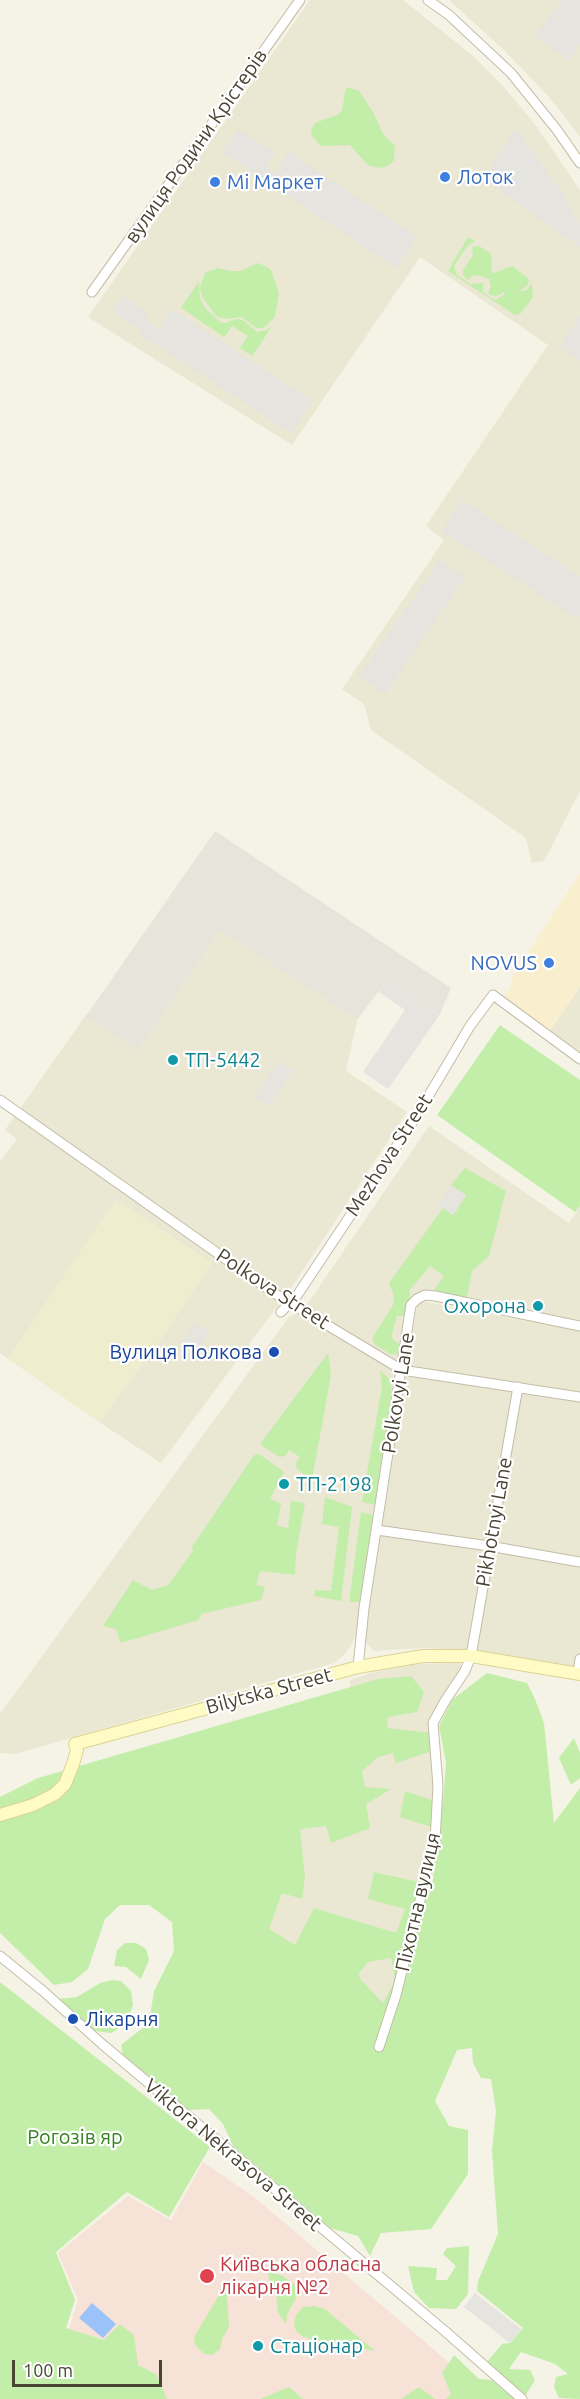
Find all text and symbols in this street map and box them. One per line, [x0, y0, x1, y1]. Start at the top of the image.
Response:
street label: вулиця Родини Крістерів [120, 44, 272, 248]
place label: Лоток [457, 165, 513, 189]
place label: Мі Маркет [227, 170, 323, 194]
marker: Лоток [438, 170, 452, 184]
marker: Мі Маркет [208, 175, 222, 189]
place label: NOVUS [471, 951, 537, 975]
marker: NOVUS [542, 956, 556, 970]
place label: ТП-5442 [185, 1048, 261, 1072]
marker: ТП-5442 [166, 1053, 180, 1067]
street label: Mezhova Street [341, 1089, 437, 1221]
street label: Polkova Street [212, 1243, 334, 1335]
place label: Охорона [444, 1294, 526, 1318]
marker: Охорона [531, 1299, 545, 1313]
street label: Polkovyi Lane [377, 1331, 419, 1455]
place label: Вулиця Полкова [109, 1340, 262, 1364]
marker: Вулиця Полкова [267, 1345, 281, 1359]
street label: Pikhotnyi Lane [471, 1455, 517, 1589]
place label: ТП-2198 [296, 1472, 372, 1496]
marker: ТП-2198 [277, 1477, 291, 1491]
street label: Bilytska Street [203, 1663, 335, 1719]
street label: Піхотна вулиця [390, 1830, 446, 1974]
place label: Лікарня [85, 2007, 158, 2031]
marker: Лікарня [66, 2012, 80, 2026]
street label: Viktora Nekrasova Street [139, 2074, 327, 2236]
park label: Рогозів яр [27, 2125, 123, 2149]
place label: Київська обласна лікарня №2 [220, 2252, 381, 2299]
marker: Київська обласна лікарня №2 [198, 2267, 216, 2285]
place label: Стаціонар [270, 2334, 363, 2358]
marker: Стаціонар [251, 2339, 265, 2353]
scale bar [15, 2348, 165, 2386]
text: 100 m [23, 2360, 73, 2380]

